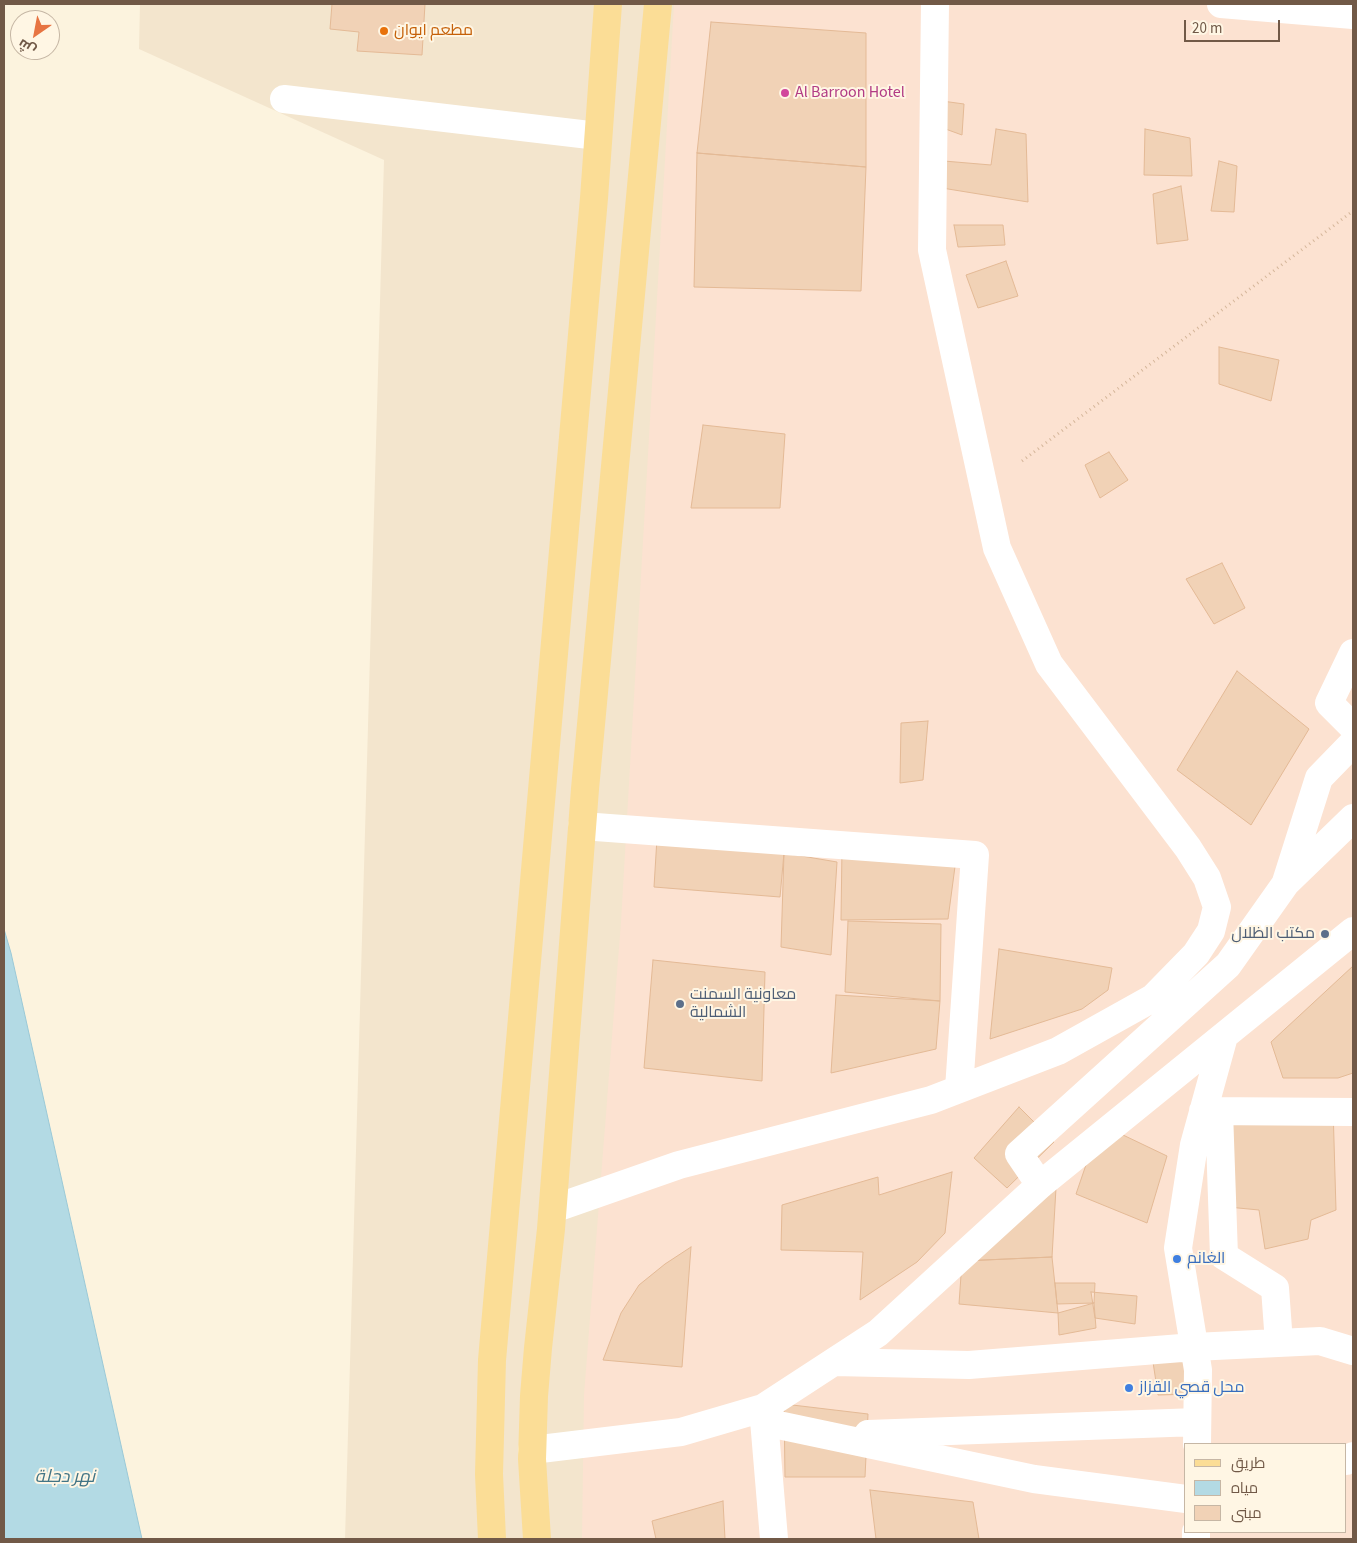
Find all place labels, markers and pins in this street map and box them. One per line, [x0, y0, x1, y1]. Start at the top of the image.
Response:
place label: مطعم ايوان [394, 21, 473, 41]
marker: مطعم ايوان [378, 25, 390, 37]
place label: Al Barroon Hotel [795, 83, 905, 103]
marker: Al Barroon Hotel [779, 87, 791, 99]
place label: مكتب الظلال [1231, 924, 1315, 944]
marker: مكتب الظلال [1319, 928, 1331, 940]
place label: معاونية السمنت الشمالية [690, 985, 796, 1023]
marker: معاونية السمنت الشمالية [674, 998, 686, 1010]
place label: الغانم [1187, 1249, 1225, 1269]
marker: الغانم [1171, 1253, 1183, 1265]
place label: محل قصي القزاز [1139, 1378, 1244, 1398]
marker: محل قصي القزاز [1123, 1382, 1135, 1394]

